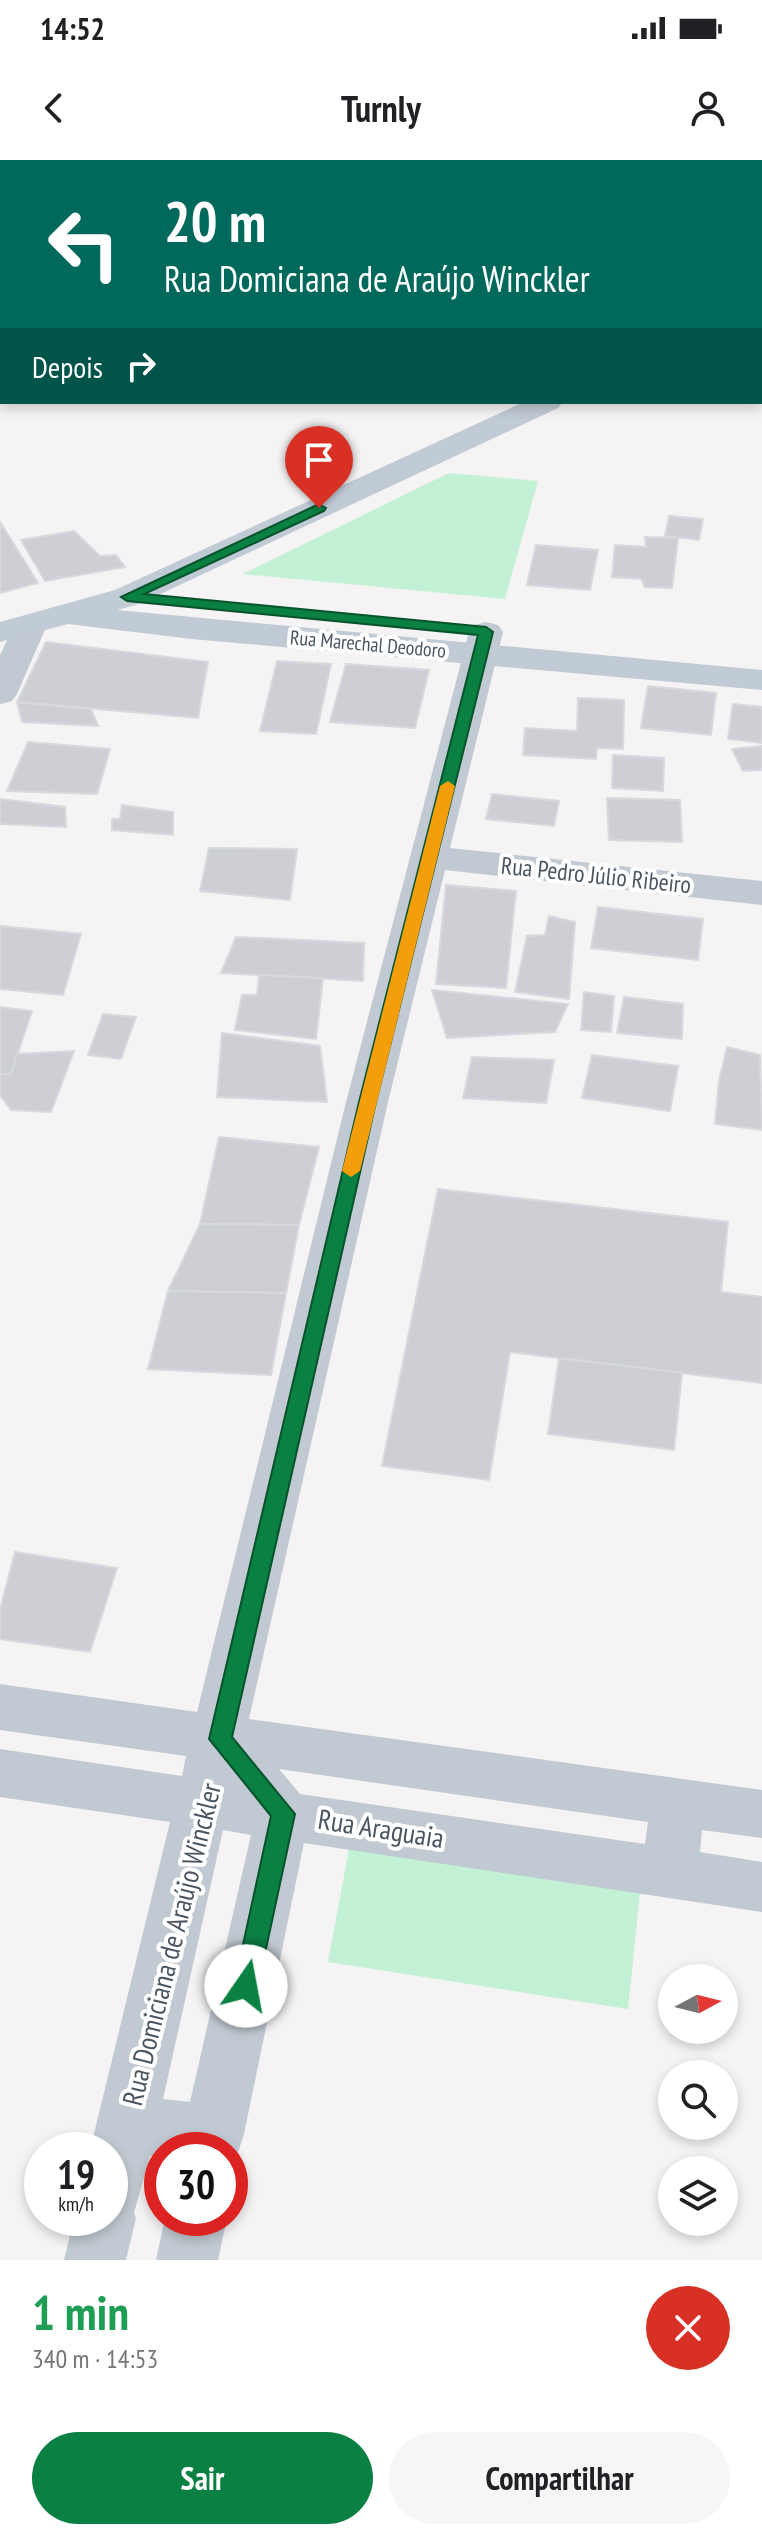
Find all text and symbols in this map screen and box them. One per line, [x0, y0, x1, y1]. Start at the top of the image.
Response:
text: 14:52 [40, 9, 105, 48]
text: Turnly [341, 85, 421, 132]
icon: back [32, 86, 76, 130]
icon: person [686, 86, 730, 130]
text: 20 m [164, 185, 266, 257]
icon: left [32, 192, 136, 296]
text: Rua Domiciana de Araújo Winckler [164, 255, 590, 302]
icon: right [119, 344, 163, 388]
text: Depois [32, 347, 103, 386]
pin [285, 426, 353, 508]
icon: arrive [297, 438, 341, 482]
street label: Rua Marechal Deodoro [289, 624, 447, 664]
street label: Rua Pedro Júlio Ribeiro [500, 850, 692, 900]
street label: Rua Domiciana de Araújo Winckler [113, 1779, 229, 2109]
street label: Rua Araguaia [315, 1800, 447, 1856]
position arrow [204, 1944, 288, 2028]
north arrow [658, 1964, 738, 2044]
map controls [658, 1964, 738, 2236]
button: search [658, 2060, 738, 2140]
speed limit sign: 30 [144, 2132, 248, 2236]
text: 19 [57, 2148, 95, 2200]
button: layers [658, 2156, 738, 2236]
text: km/h [58, 2191, 94, 2217]
text: 1 min [32, 2281, 129, 2343]
button: close [646, 2286, 730, 2370]
text: 340 m · 14:53 [32, 2342, 158, 2375]
button: Sair [32, 2432, 373, 2524]
button: Compartilhar [389, 2432, 730, 2524]

